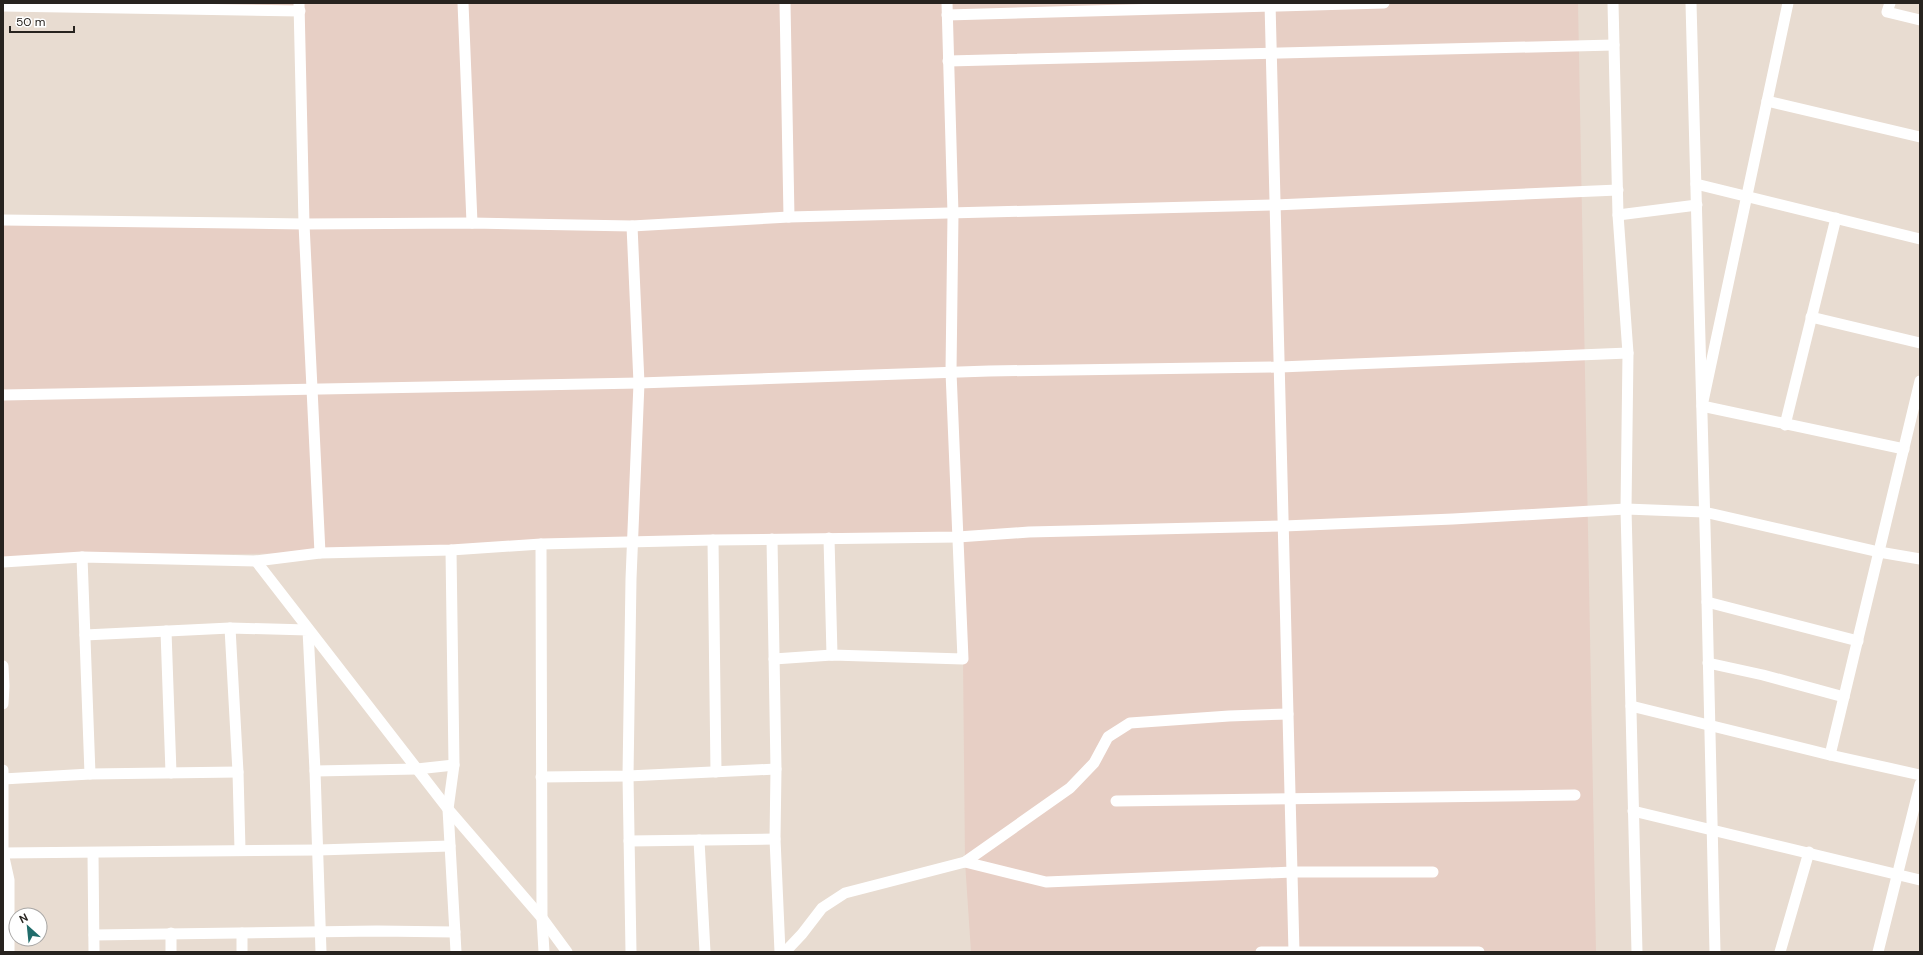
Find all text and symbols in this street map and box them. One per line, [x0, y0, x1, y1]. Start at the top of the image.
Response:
scale bar [10, 8, 74, 34]
text: 50 m [16, 14, 45, 30]
north arrow [8, 907, 48, 947]
text: N [17, 910, 30, 926]

